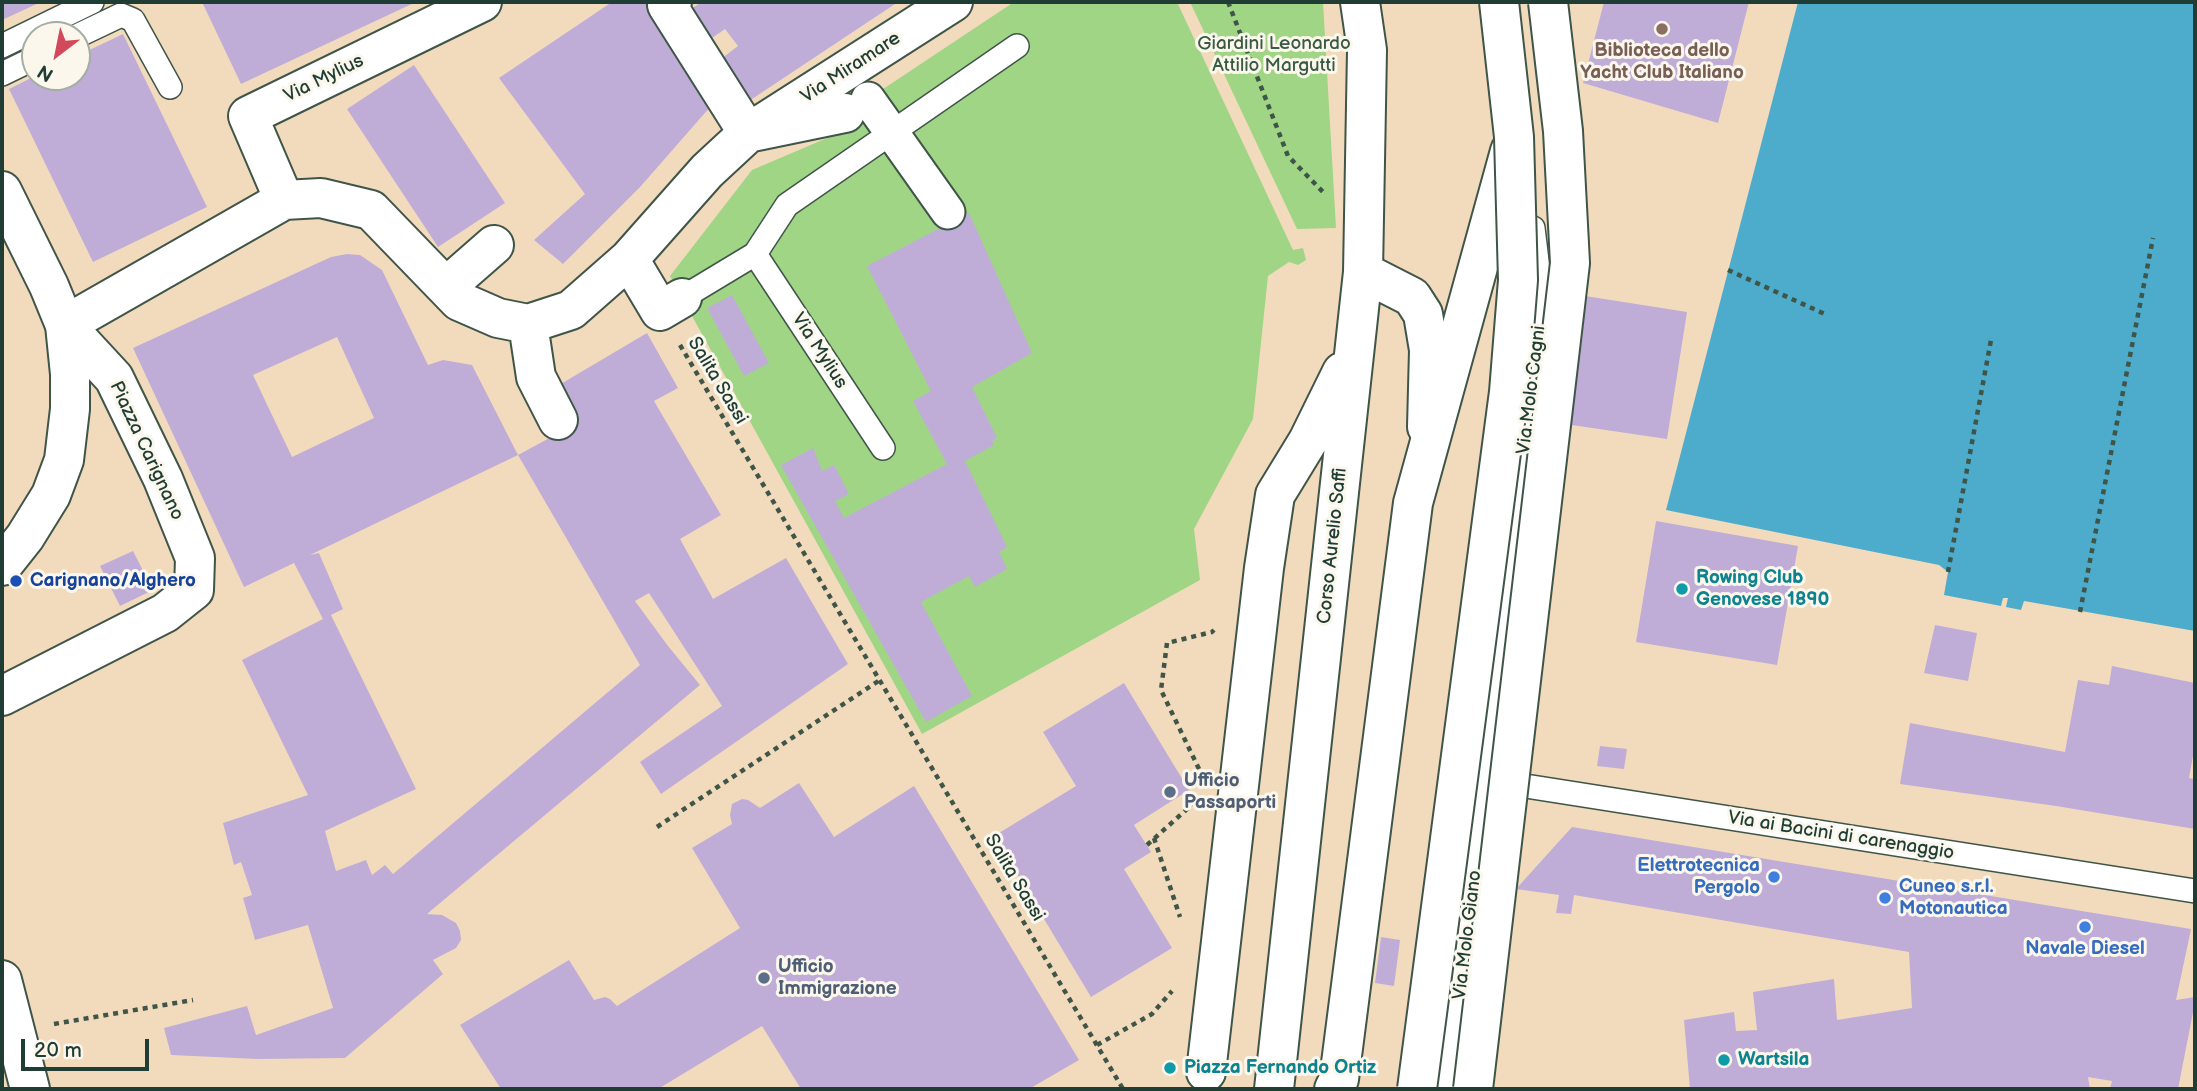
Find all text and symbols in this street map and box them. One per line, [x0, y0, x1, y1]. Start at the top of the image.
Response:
north arrow [21, 21, 91, 91]
marker: Biblioteca dello Yacht Club Italiano [1654, 21, 1670, 37]
street label: Via Miramare [797, 27, 905, 109]
park label: Giardini Leonardo Attilio Margutti [1197, 33, 1351, 77]
place label: Biblioteca dello Yacht Club Italiano [1580, 40, 1744, 84]
street label: Via Mylius [280, 50, 368, 108]
text: N [34, 59, 58, 86]
street label: Via Mylius [786, 309, 852, 393]
street label: Via Molo Cagni [1513, 324, 1551, 456]
street label: Salita Sassi [682, 333, 752, 429]
street label: Piazza Carignano [104, 378, 188, 524]
street label: Corso Aurelio Saffi [1313, 467, 1353, 625]
place label: Rowing Club Genovese 1890 [1696, 567, 1829, 611]
place label: Carignano/Alghero [30, 570, 196, 592]
marker: Carignano/Alghero [8, 573, 24, 589]
marker: Rowing Club Genovese 1890 [1674, 581, 1690, 597]
place label: Ufficio Passaporti [1184, 770, 1276, 814]
marker: Ufficio Passaporti [1162, 784, 1178, 800]
street label: Via ai Bacini di carenaggio [1726, 807, 1956, 865]
street label: Salita Sassi [979, 830, 1049, 926]
place label: Elettrotecnica Pergolo [1637, 855, 1760, 899]
street label: Via Molo Giano [1449, 869, 1487, 1001]
marker: Elettrotecnica Pergolo [1766, 869, 1782, 885]
place label: Cuneo s.r.l. Motonautica [1899, 876, 2008, 920]
marker: Cuneo s.r.l. Motonautica [1877, 890, 1893, 906]
marker: Navale Diesel [2077, 919, 2093, 935]
place label: Navale Diesel [2025, 938, 2145, 960]
place label: Ufficio Immigrazione [778, 956, 897, 1000]
marker: Ufficio Immigrazione [756, 970, 772, 986]
scale bar [24, 1024, 152, 1068]
text: 20 m [34, 1038, 82, 1063]
place label: Wartsila [1738, 1049, 1809, 1071]
marker: Wartsila [1716, 1052, 1732, 1068]
place label: Piazza Fernando Ortiz [1184, 1057, 1376, 1079]
marker: Piazza Fernando Ortiz [1162, 1060, 1178, 1076]

